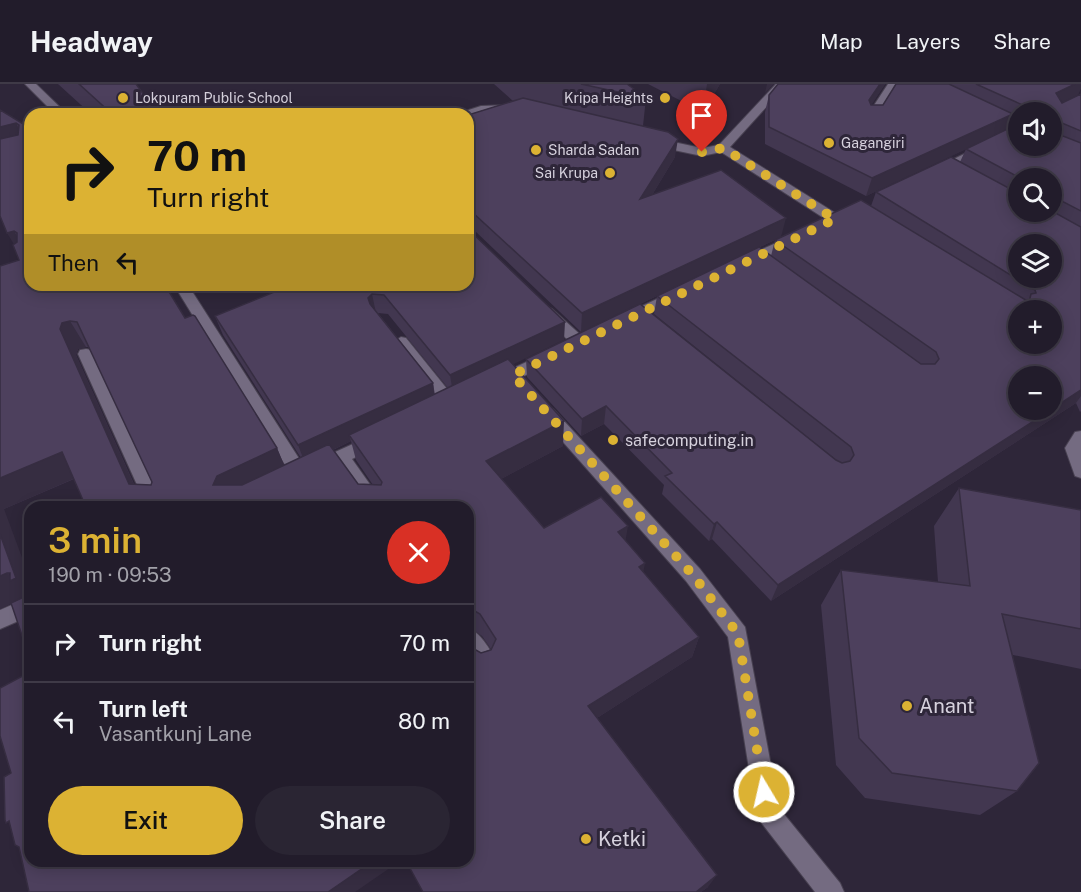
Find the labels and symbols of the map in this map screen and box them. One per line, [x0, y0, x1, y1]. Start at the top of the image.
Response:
place label: Lokpuram Public School [135, 90, 293, 106]
place label: Kripa Heights [564, 90, 653, 106]
pin [676, 90, 727, 152]
marker: Lokpuram Public School [116, 91, 130, 105]
marker: Kripa Heights [658, 91, 672, 105]
place label: Gagangiri [841, 135, 905, 151]
marker: Gagangiri [822, 136, 836, 150]
place label: Sharda Sadan [548, 142, 639, 158]
marker: Sharda Sadan [529, 143, 543, 157]
place label: Sai Krupa [535, 165, 598, 181]
marker: Sai Krupa [603, 166, 617, 180]
place label: safecomputing.in [625, 431, 754, 450]
marker: safecomputing.in [606, 433, 620, 447]
place label: Anant [919, 694, 975, 718]
marker: Anant [900, 699, 914, 713]
position arrow [732, 760, 796, 824]
place label: Ketki [598, 827, 646, 851]
marker: Ketki [579, 832, 593, 846]

